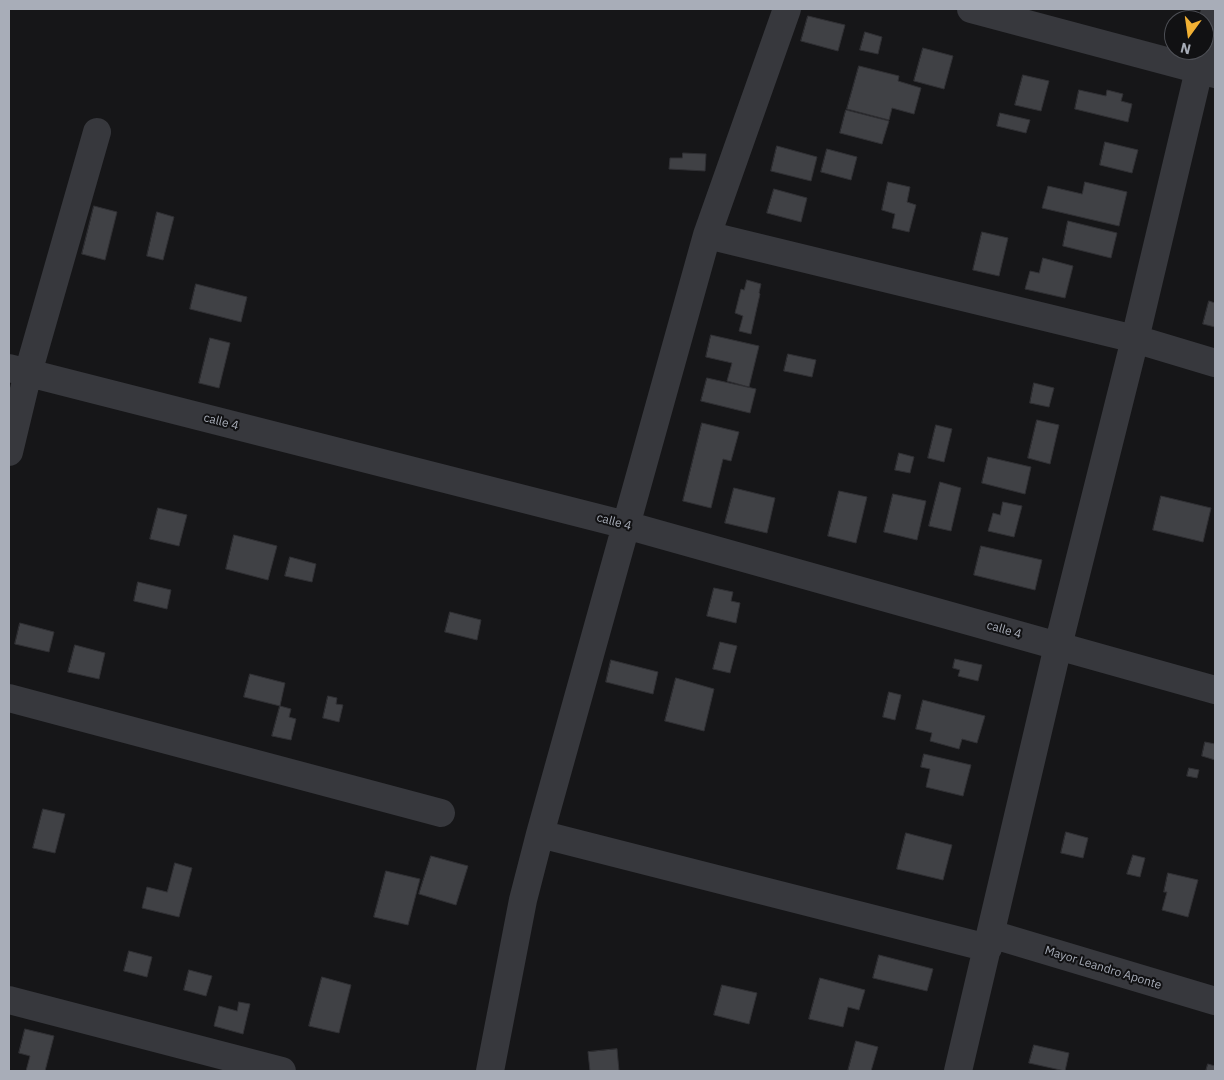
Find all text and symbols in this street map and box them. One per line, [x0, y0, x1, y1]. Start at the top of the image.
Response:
north arrow [1164, 10, 1214, 60]
text: N [1179, 39, 1193, 59]
street label: calle 4 [202, 411, 240, 433]
street label: calle 4 [595, 510, 633, 534]
street label: calle 4 [985, 618, 1023, 642]
street label: Mayor Leandro Aponte [1043, 943, 1163, 993]

